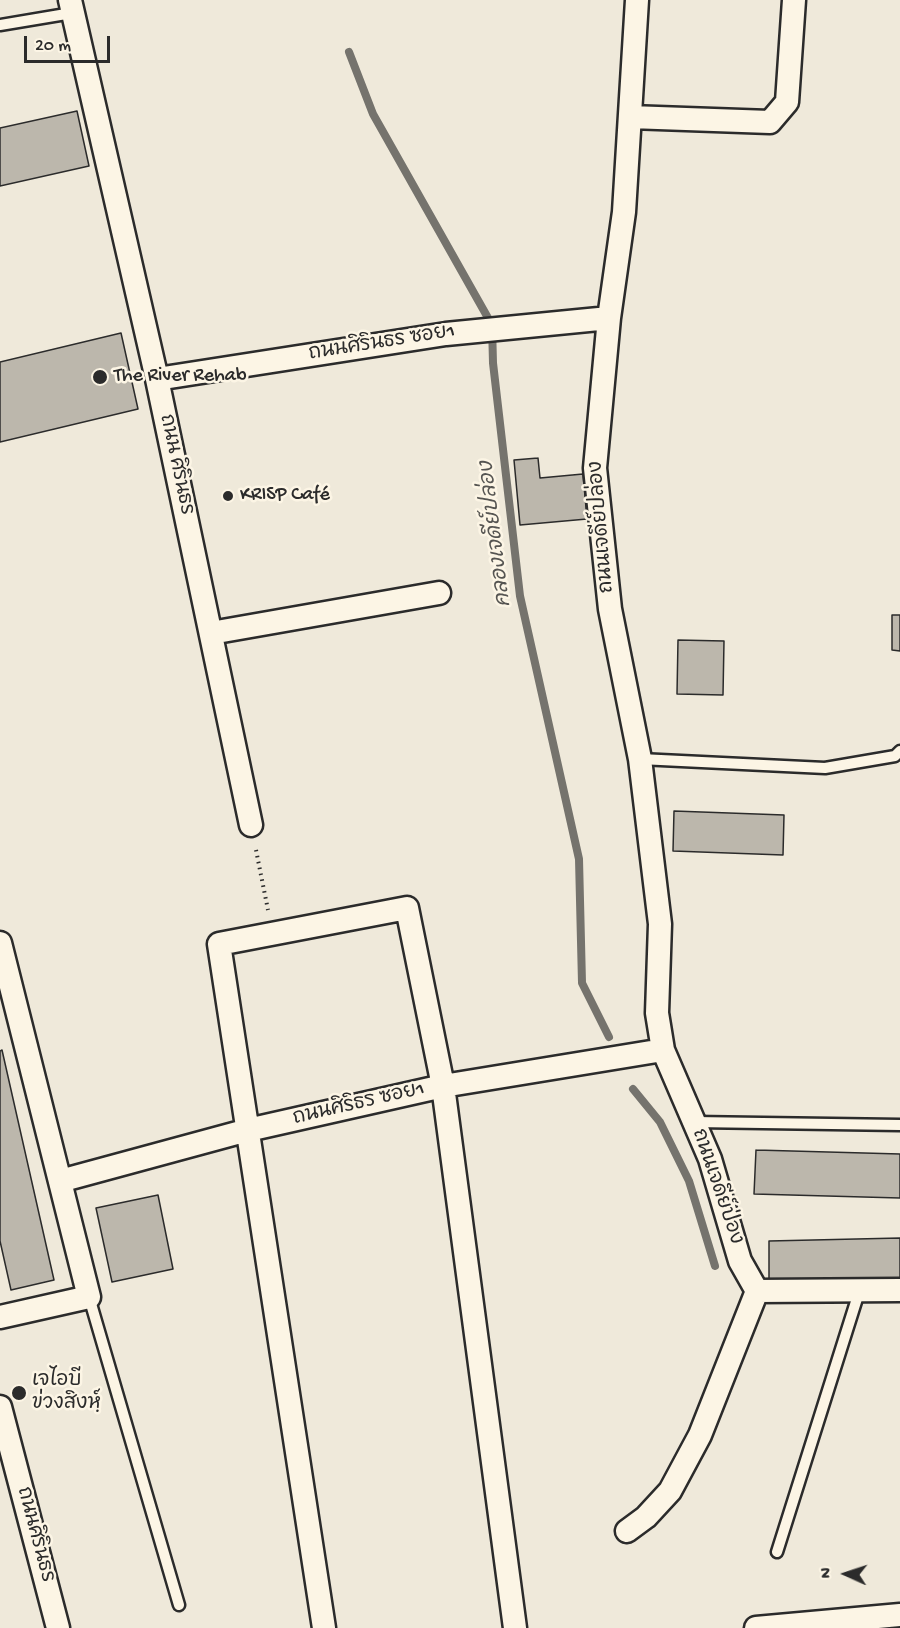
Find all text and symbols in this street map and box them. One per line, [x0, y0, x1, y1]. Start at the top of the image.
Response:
scale bar [27, 24, 112, 62]
text: 20 m [35, 36, 71, 57]
street label: ถนนศิรินธร ซอย1 [307, 321, 457, 367]
place label: The River Rehab [114, 365, 246, 389]
marker: The River Rehab [91, 368, 109, 386]
street label: ถนน ศิรินธร [153, 412, 197, 518]
water label: คลองเจดีย์ปล่อง [476, 460, 518, 608]
street label: ถนนเจดีย์ปล่อง [585, 460, 621, 594]
place label: KRISP Café [240, 484, 330, 508]
marker: KRISP Café [221, 489, 235, 503]
street label: ถนนศิริธร ซอย1 [291, 1078, 427, 1132]
street label: ถนนเจดีย์ป่อง [685, 1126, 747, 1248]
place label: เจไอบี ข่วงสิงหฺ์ [32, 1370, 101, 1417]
marker: เจไอบี ข่วงสิงหฺ์ [10, 1384, 28, 1402]
street label: ถนนศิรินธร [10, 1485, 58, 1585]
north arrow [816, 1544, 876, 1604]
text: N [818, 1567, 837, 1579]

